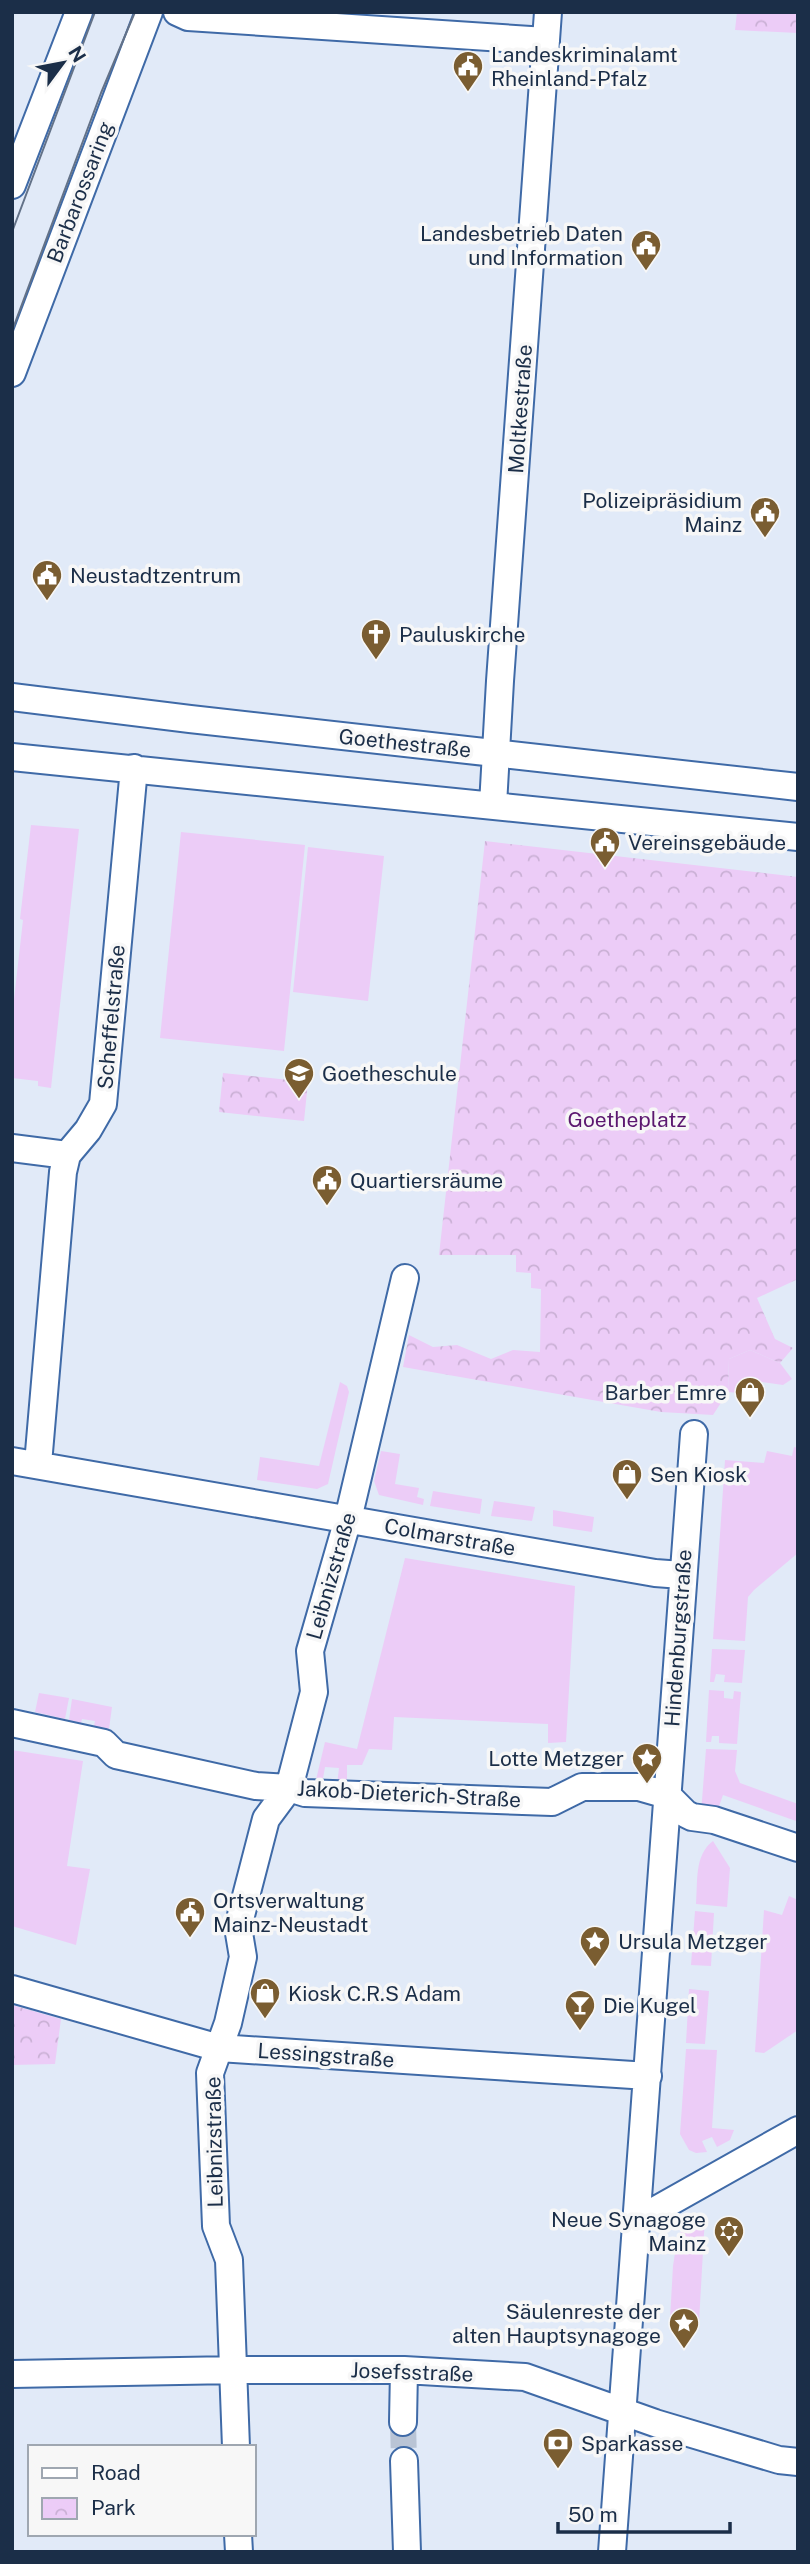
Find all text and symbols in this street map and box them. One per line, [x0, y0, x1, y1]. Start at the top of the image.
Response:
north arrow [28, 28, 98, 98]
text: N [64, 42, 91, 66]
place label: Landeskriminalamt Rheinland-Pfalz [491, 42, 678, 91]
public building icon: Landeskriminalamt Rheinland-Pfalz [451, 49, 485, 93]
street label: Barbarossaring [42, 118, 118, 266]
place label: Landesbetrieb Daten und Information [420, 221, 623, 270]
public building icon: Landesbetrieb Daten und Information [629, 228, 663, 272]
street label: Moltkestraße [503, 344, 537, 474]
place label: Polizeipräsidium Mainz [582, 488, 742, 537]
public building icon: Polizeipräsidium Mainz [748, 495, 782, 539]
public building icon: Neustadtzentrum [30, 558, 64, 602]
place label: Neustadtzentrum [70, 563, 241, 588]
church icon: Pauluskirche [359, 617, 393, 661]
place label: Pauluskirche [399, 622, 525, 647]
street label: Goethestraße [338, 724, 472, 762]
public building icon: Vereinsgebäude [588, 825, 622, 869]
place label: Vereinsgebäude [628, 830, 786, 855]
street label: Scheffelstraße [92, 944, 130, 1090]
school or university icon: Goetheschule [282, 1056, 316, 1100]
place label: Goetheschule [322, 1061, 457, 1086]
park label: Goetheplatz [568, 1107, 687, 1132]
public building icon: Quartiersräume [310, 1163, 344, 1207]
place label: Quartiersräume [350, 1168, 503, 1193]
shop icon: Barber Emre [733, 1375, 767, 1419]
place label: Barber Emre [605, 1380, 727, 1405]
shop icon: Sen Kiosk [610, 1457, 644, 1501]
place label: Sen Kiosk [650, 1462, 747, 1487]
street label: Leibnizstraße [301, 1509, 361, 1643]
street label: Colmarstraße [382, 1513, 518, 1561]
street label: Hindenburgstraße [659, 1548, 697, 1728]
place icon: Lotte Metzger [630, 1741, 664, 1785]
place label: Lotte Metzger [488, 1746, 624, 1771]
street label: Jakob-Dieterich-Straße [296, 1776, 522, 1812]
place label: Ortsverwaltung Mainz-Neustadt [213, 1888, 368, 1937]
public building icon: Ortsverwaltung Mainz-Neustadt [173, 1895, 207, 1939]
place icon: Ursula Metzger [578, 1924, 612, 1968]
place label: Ursula Metzger [618, 1929, 768, 1954]
shop icon: Kiosk C.R.S Adam [248, 1976, 282, 2020]
place label: Kiosk C.R.S Adam [288, 1981, 461, 2006]
bar icon: Die Kugel [563, 1988, 597, 2032]
place label: Die Kugel [603, 1993, 696, 2018]
street label: Lessingstraße [257, 2038, 395, 2072]
street label: Leibnizstraße [200, 2076, 228, 2208]
place label: Neue Synagoge Mainz [551, 2207, 706, 2256]
synagogue icon: Neue Synagoge Mainz [712, 2214, 746, 2258]
place label: Säulenreste der alten Hauptsynagoge [452, 2299, 661, 2348]
place icon: Säulenreste der alten Hauptsynagoge [667, 2306, 701, 2350]
street label: Josefsstraße [350, 2357, 474, 2387]
bank icon: Sparkasse [541, 2426, 575, 2470]
place label: Sparkasse [581, 2431, 683, 2456]
legend [28, 2445, 256, 2536]
text: Road [91, 2460, 141, 2485]
scale bar [558, 2490, 730, 2534]
text: Park [91, 2495, 136, 2520]
text: 50 m [568, 2502, 618, 2527]

